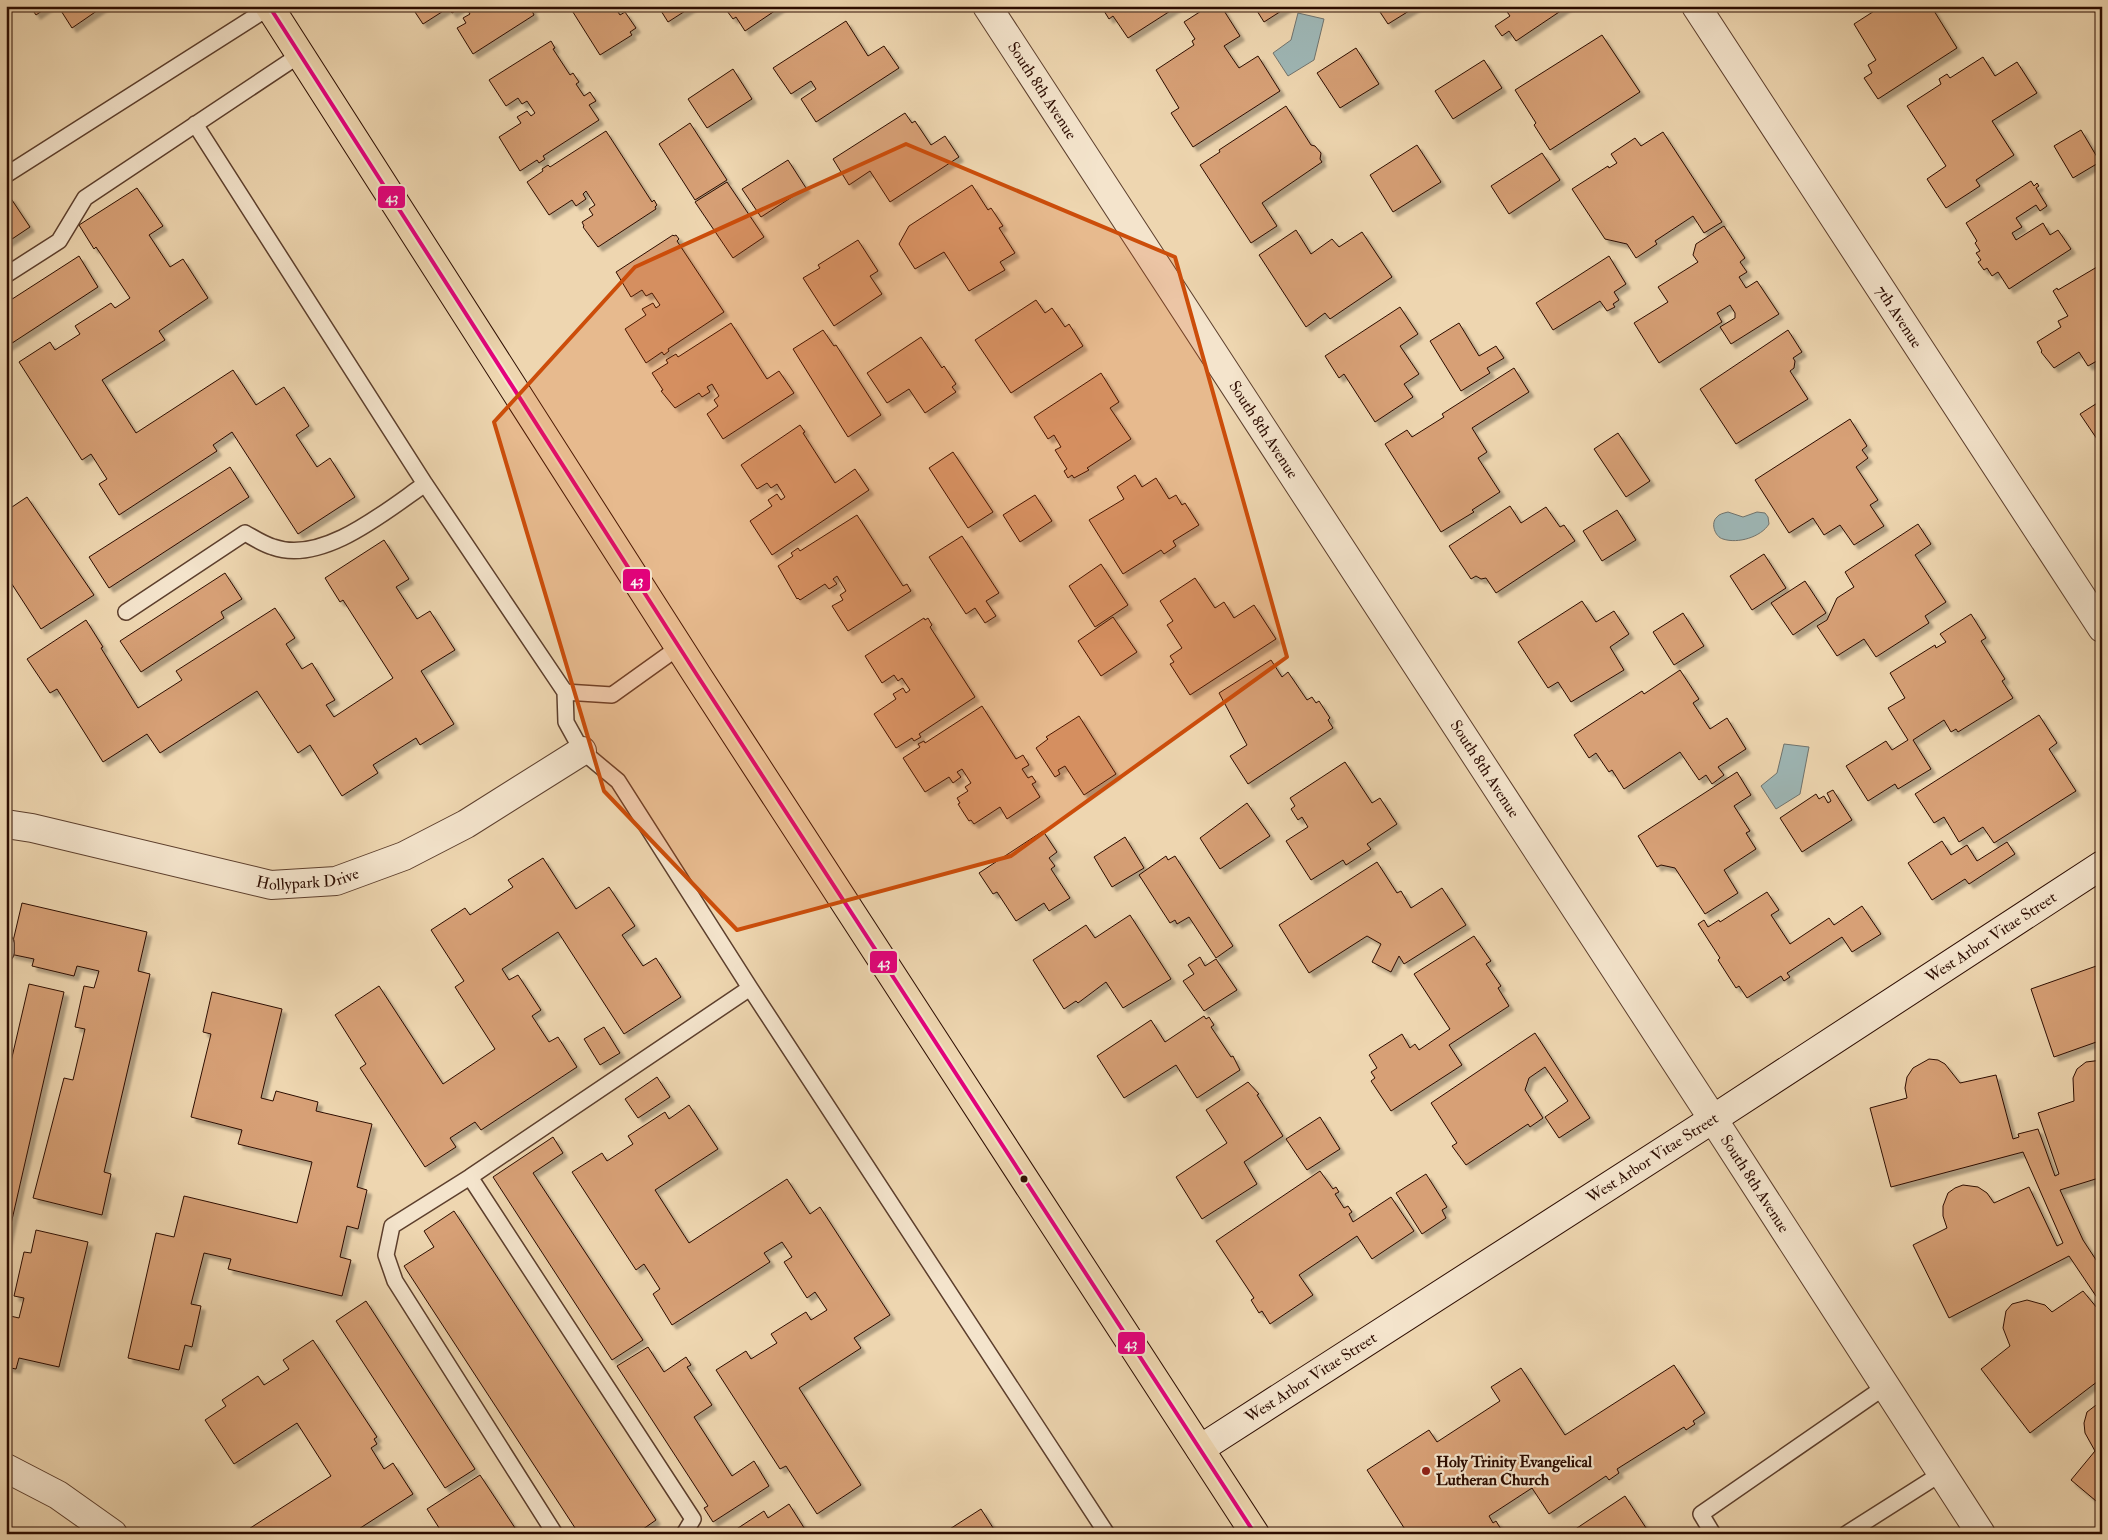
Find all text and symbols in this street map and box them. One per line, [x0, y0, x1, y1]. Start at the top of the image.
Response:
street label: South 8th Avenue [1003, 38, 1082, 143]
line badge: 43 [377, 185, 406, 209]
text: 43 [385, 189, 398, 206]
street label: 7th Avenue [1871, 282, 1927, 352]
street label: South 8th Avenue [1224, 377, 1303, 483]
line badge: 43 [622, 568, 651, 592]
text: 43 [630, 572, 643, 589]
street label: South 8th Avenue [1446, 716, 1524, 822]
street label: Hollypark Drive [254, 863, 362, 895]
street label: West Arbor Vitae Street [1921, 887, 2060, 988]
line badge: 43 [869, 950, 898, 974]
text: 43 [877, 954, 890, 971]
street label: West Arbor Vitae Street [1582, 1108, 1722, 1208]
street label: South 8th Avenue [1716, 1131, 1794, 1237]
unlabelled marker [1019, 1174, 1029, 1184]
street label: West Arbor Vitae Street [1241, 1328, 1381, 1428]
line badge: 43 [1117, 1331, 1146, 1355]
text: 43 [1124, 1335, 1137, 1352]
place label: Holy Trinity Evangelical Lutheran Church [1436, 1452, 1593, 1490]
marker: Holy Trinity Evangelical Lutheran Church [1420, 1465, 1432, 1477]

